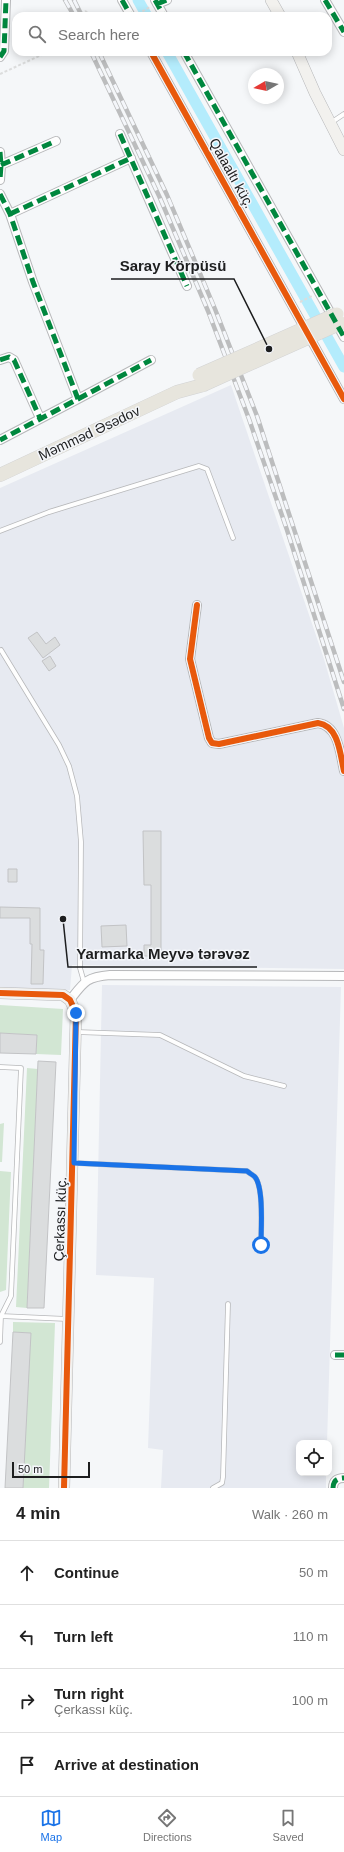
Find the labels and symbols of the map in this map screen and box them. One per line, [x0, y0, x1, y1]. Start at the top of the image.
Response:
north arrow [248, 68, 284, 104]
street label: Qalaaltı küç. [206, 135, 258, 211]
callout: Saray Körpüsü [111, 252, 234, 279]
text: Saray Körpüsü [120, 257, 226, 274]
street label: Məmməd Əsədov [36, 402, 142, 464]
callout: Yarmarka Meyvә tәrәvәz [68, 940, 257, 967]
text: Yarmarka Meyvә tәrәvәz [76, 945, 250, 962]
route end [67, 1004, 85, 1022]
street label: Çerkassı küç. [51, 1176, 69, 1262]
route start [252, 1236, 270, 1254]
scale bar [12, 1460, 90, 1479]

